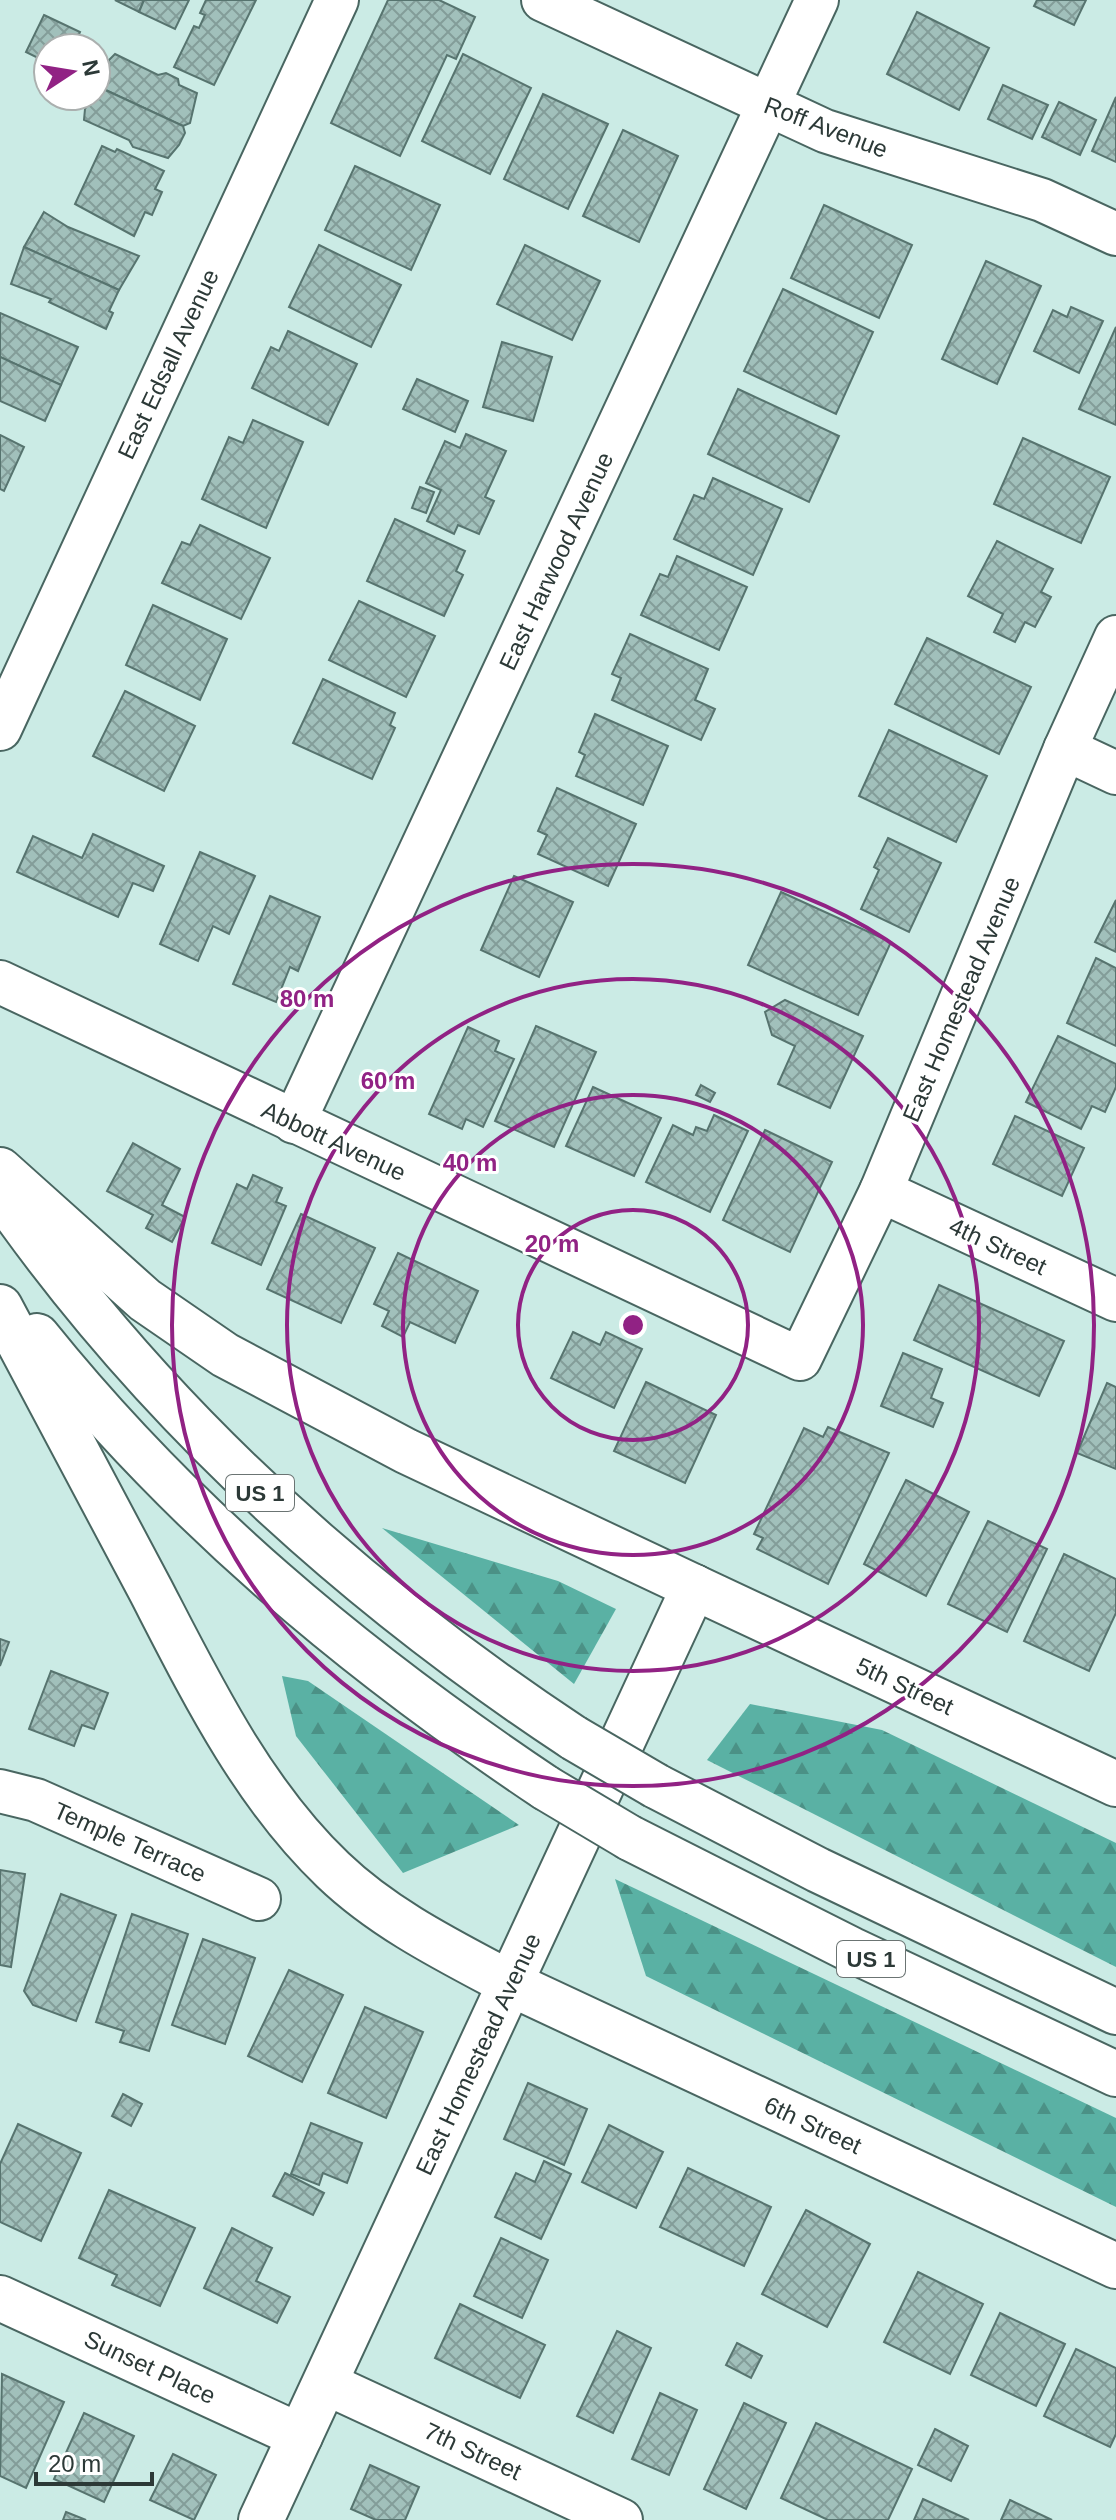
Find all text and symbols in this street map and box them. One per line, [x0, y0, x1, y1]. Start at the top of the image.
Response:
north arrow [32, 32, 112, 112]
text: N [77, 58, 105, 78]
street label: Roff Avenue [761, 91, 891, 163]
street label: East Edsall Avenue [112, 265, 224, 463]
street label: East Harwood Avenue [494, 448, 618, 674]
street label: East Homestead Avenue [897, 872, 1025, 1126]
text: 80 m [280, 985, 334, 1012]
text: 60 m [361, 1067, 415, 1094]
street label: Abbott Avenue [258, 1096, 410, 1186]
text: 40 m [443, 1149, 497, 1176]
street label: 4th Street [945, 1212, 1051, 1280]
text: 20 m [525, 1230, 579, 1257]
centre of rings [619, 1311, 647, 1339]
road number: US 1 [226, 1475, 294, 1511]
street label: 5th Street [852, 1652, 958, 1720]
street label: Temple Terrace [50, 1796, 210, 1888]
street label: East Homestead Avenue [410, 1929, 546, 2179]
road number: US 1 [837, 1941, 905, 1977]
street label: 6th Street [760, 2091, 866, 2159]
street label: Sunset Place [80, 2325, 220, 2409]
street label: 7th Street [420, 2417, 526, 2485]
scale bar [36, 2436, 152, 2486]
text: 20 m [48, 2450, 101, 2477]

